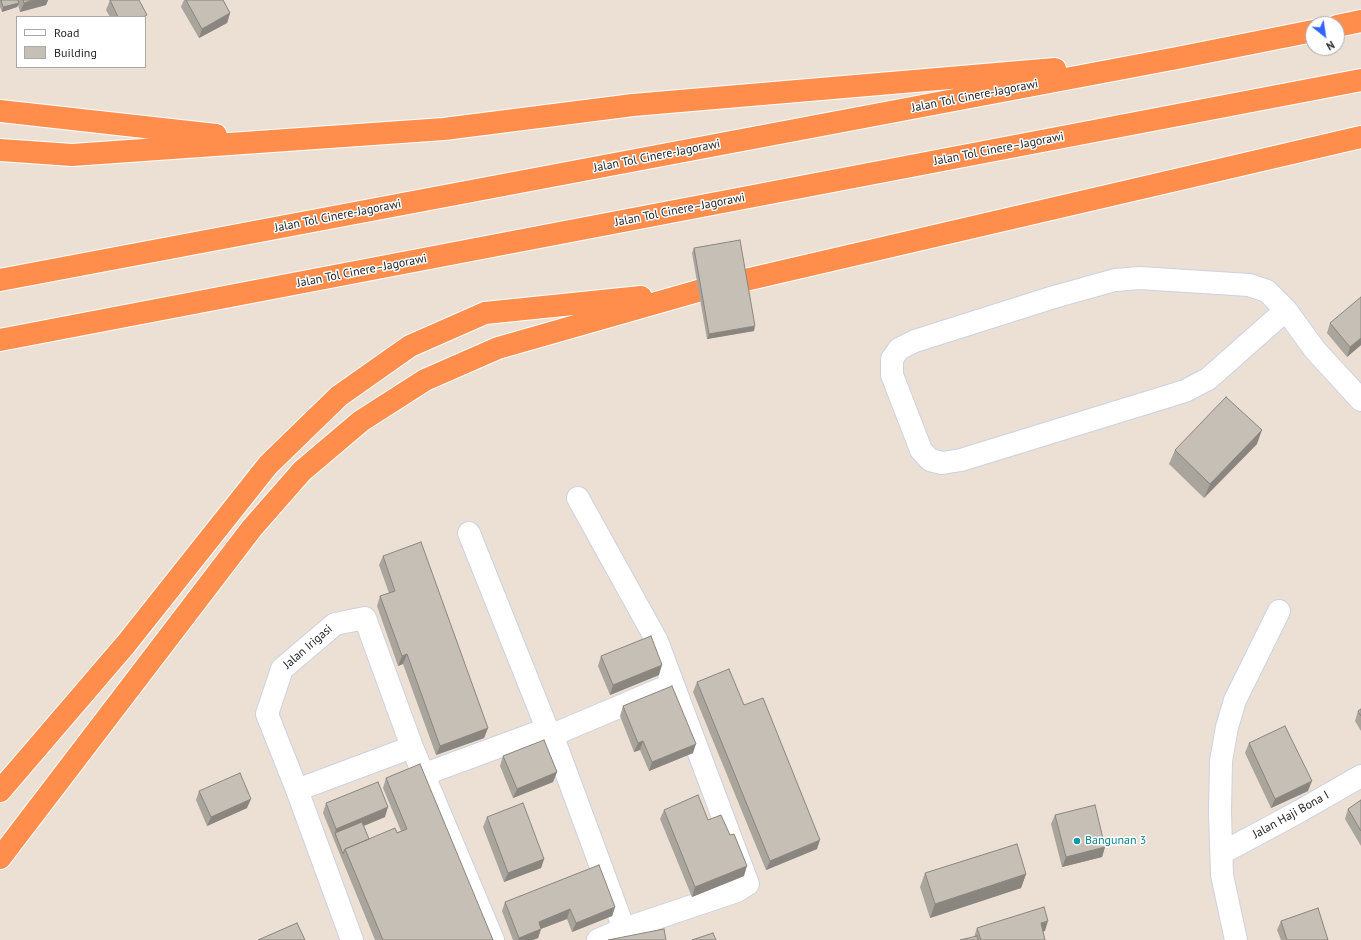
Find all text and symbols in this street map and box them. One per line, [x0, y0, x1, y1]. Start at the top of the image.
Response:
legend [16, 16, 146, 68]
north arrow [1305, 16, 1345, 56]
text: Road [54, 25, 79, 40]
text: N [1324, 38, 1337, 53]
text: Building [54, 45, 97, 60]
street label: Jalan Tol Cinere-Jagorawi [911, 77, 1039, 115]
street label: Jalan Tol Cinere–Jagorawi [933, 129, 1065, 169]
street label: Jalan Tol Cinere-Jagorawi [593, 137, 721, 175]
street label: Jalan Tol Cinere–Jagorawi [614, 190, 746, 230]
street label: Jalan Tol Cinere-Jagorawi [274, 197, 402, 235]
street label: Jalan Tol Cinere–Jagorawi [296, 251, 428, 291]
street label: Jalan Irigasi [281, 622, 335, 672]
street label: Jalan Haji Bona I [1250, 788, 1332, 842]
place label: Bangunan 3 [1085, 834, 1146, 848]
marker: Bangunan 3 [1072, 836, 1082, 846]

